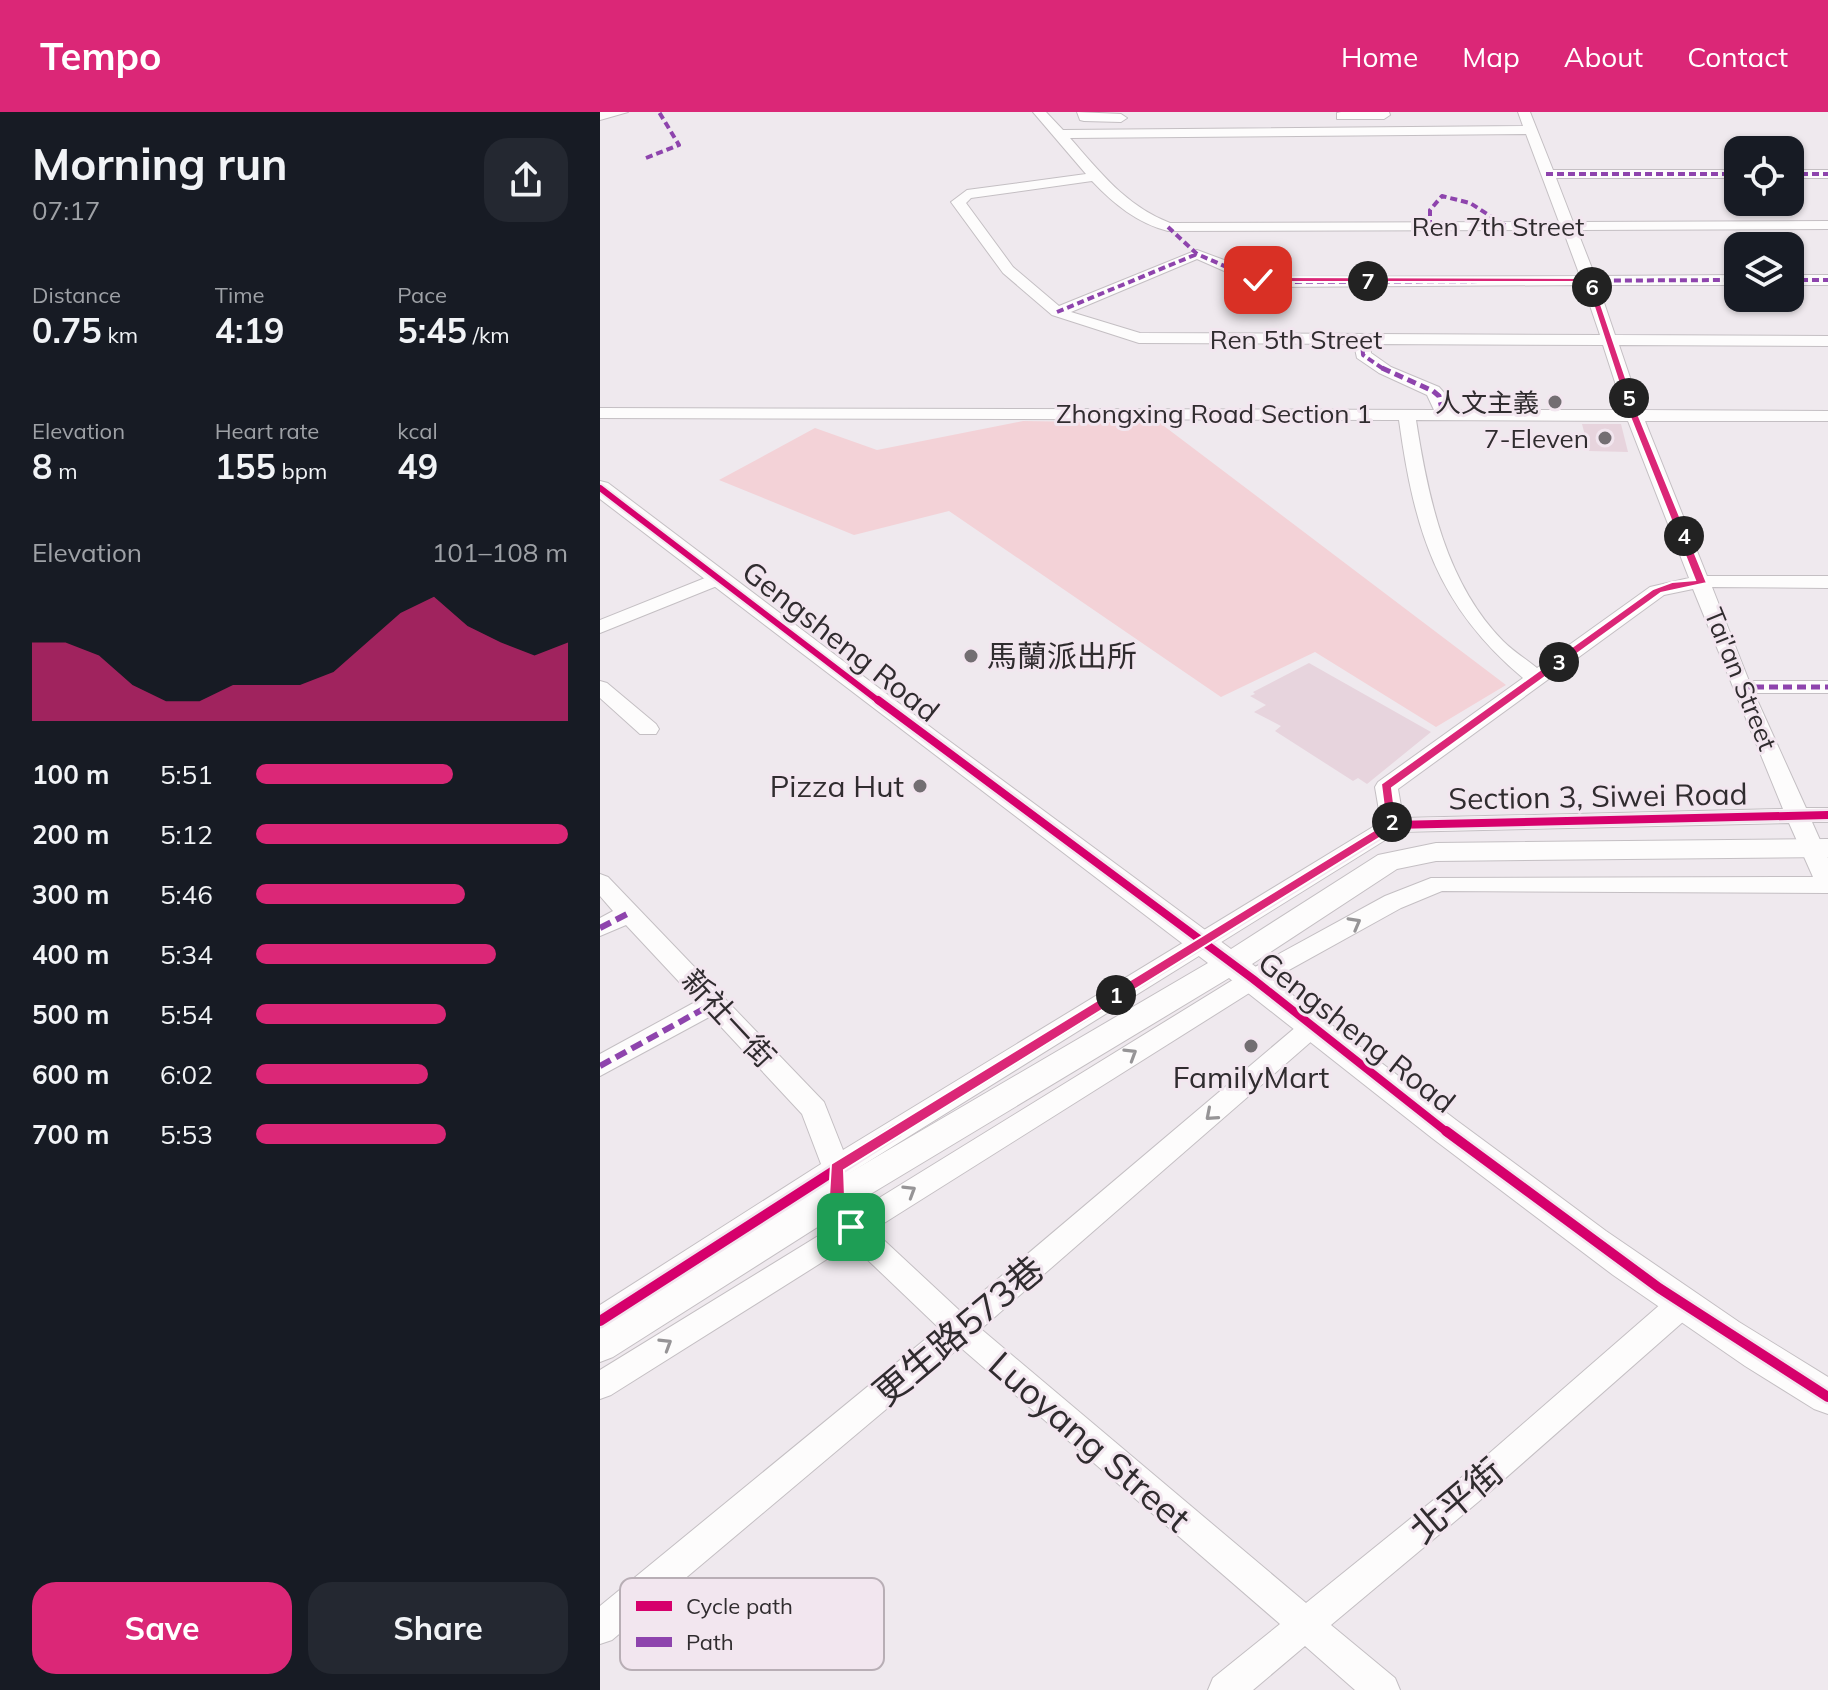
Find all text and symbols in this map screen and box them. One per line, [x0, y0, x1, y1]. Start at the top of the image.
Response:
text: Tempo [40, 32, 162, 80]
text: Home [1341, 39, 1418, 74]
text: Map [1462, 39, 1520, 74]
text: About [1564, 39, 1643, 74]
text: Contact [1687, 39, 1788, 74]
text: Morning run [32, 136, 288, 191]
map controls [1724, 136, 1804, 312]
button: locate [1724, 136, 1804, 216]
button: share [484, 138, 568, 222]
text: 07:17 [32, 194, 100, 227]
street label: Ren 7th Street [1412, 210, 1584, 243]
button: layers [1724, 232, 1804, 312]
pin [1224, 246, 1292, 314]
icon: check [1236, 258, 1280, 302]
pin: 7 [1348, 261, 1388, 301]
text: 7 [1361, 267, 1375, 295]
pin: 6 [1572, 267, 1612, 307]
text: 6 [1585, 273, 1599, 301]
text: Distance [32, 281, 121, 309]
text: Time [215, 281, 264, 309]
text: Pace [397, 281, 447, 309]
text: 0.75 [32, 309, 102, 352]
text: 4:19 [215, 309, 284, 352]
text: 5:45 [397, 309, 467, 352]
text: km [102, 321, 138, 349]
text: /km [467, 321, 510, 349]
street label: Ren 5th Street [1210, 323, 1382, 356]
pin: 5 [1609, 378, 1649, 418]
text: 5 [1622, 384, 1636, 412]
place label: 人文主義 [1435, 386, 1539, 419]
marker: 人文主義 [1546, 393, 1564, 411]
street label: Zhongxing Road Section 1 [1056, 397, 1372, 430]
text: Elevation [32, 417, 125, 445]
text: Heart rate [215, 417, 319, 445]
text: kcal [397, 417, 438, 445]
place label: 7-Eleven [1484, 422, 1589, 455]
marker: 7-Eleven [1596, 429, 1614, 447]
text: 8 [32, 445, 52, 488]
text: 155 [215, 445, 276, 488]
text: 49 [397, 445, 438, 488]
text: m [52, 457, 77, 485]
text: bpm [276, 457, 327, 485]
pin: 4 [1664, 516, 1704, 556]
text: 4 [1677, 522, 1691, 550]
text: Elevation [32, 536, 142, 569]
text: 101–108 m [432, 536, 568, 569]
street label: Gengsheng Road [735, 552, 947, 730]
street label: Tai'an Street [1697, 603, 1785, 755]
place label: 馬蘭派出所 [987, 637, 1137, 675]
pin: 3 [1539, 642, 1579, 682]
marker: 馬蘭派出所 [962, 647, 980, 665]
text: 3 [1552, 648, 1566, 676]
text: 100 m [32, 758, 109, 791]
text: 5:51 [160, 758, 213, 791]
place label: Pizza Hut [770, 767, 904, 805]
street label: Section 3, Siwei Road [1448, 774, 1748, 818]
marker: Pizza Hut [911, 777, 929, 795]
pin: 2 [1372, 802, 1412, 842]
text: 2 [1385, 808, 1399, 836]
text: 200 m [32, 818, 109, 851]
text: 5:12 [160, 818, 213, 851]
text: 300 m [32, 878, 109, 911]
text: 5:46 [160, 878, 213, 911]
one-way arrow [1347, 917, 1361, 932]
text: 400 m [32, 938, 109, 971]
text: 5:34 [160, 938, 213, 971]
street label: Gengsheng Road [1251, 943, 1463, 1121]
street label: 新社一街 [674, 961, 784, 1075]
pin: 1 [1096, 975, 1136, 1015]
text: 1 [1109, 981, 1123, 1009]
text: 500 m [32, 998, 109, 1031]
text: 5:54 [160, 998, 213, 1031]
marker: FamilyMart [1242, 1037, 1260, 1055]
one-way arrow [1122, 1049, 1137, 1064]
text: 600 m [32, 1058, 109, 1091]
text: 6:02 [160, 1058, 213, 1091]
place label: FamilyMart [1173, 1058, 1329, 1096]
one-way arrow [1205, 1105, 1220, 1120]
text: 700 m [32, 1118, 109, 1151]
text: 5:53 [160, 1118, 213, 1151]
one-way arrow [901, 1185, 915, 1200]
pin [817, 1193, 885, 1261]
icon: arrive [829, 1205, 873, 1249]
street label: 更生路573巷 [864, 1246, 1052, 1414]
one-way arrow [657, 1339, 672, 1354]
street label: Luoyang Street [980, 1341, 1200, 1541]
street label: 北平街 [1400, 1448, 1512, 1552]
legend [620, 1578, 884, 1670]
button: Save [32, 1582, 292, 1674]
button: Share [308, 1582, 568, 1674]
text: Cycle path [686, 1592, 793, 1620]
text: Path [686, 1628, 734, 1656]

